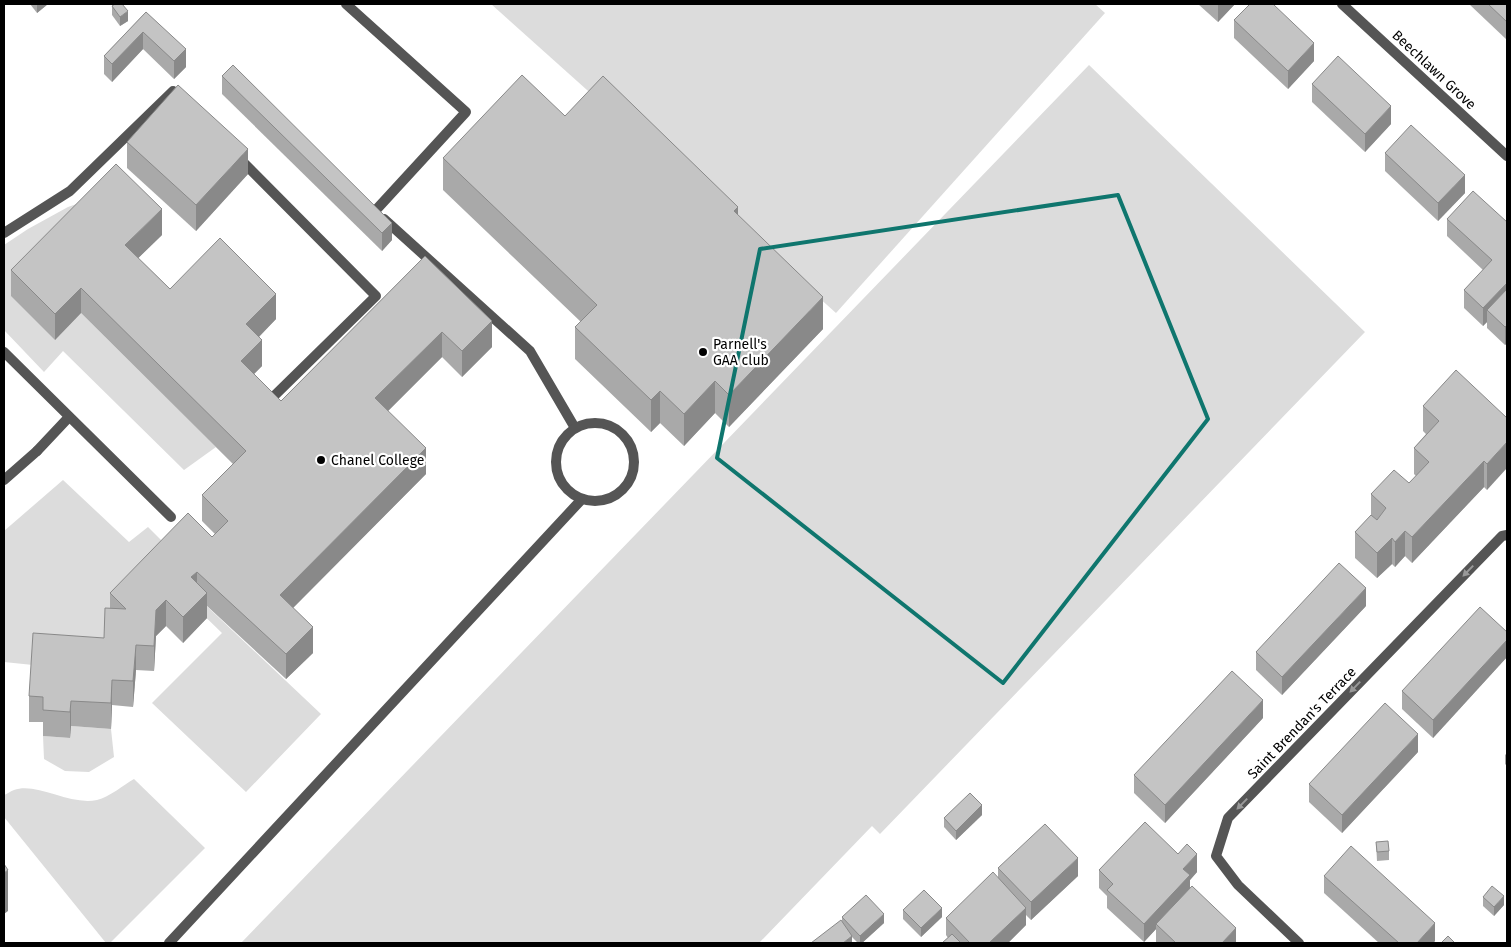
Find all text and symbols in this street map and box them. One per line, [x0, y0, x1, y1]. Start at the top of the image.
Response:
street label: Beechlawn Grove [1388, 27, 1480, 113]
place label: Parnell's GAA club [713, 336, 769, 369]
marker: Parnell's GAA club [697, 346, 709, 358]
place label: Chanel College [331, 452, 424, 469]
marker: Chanel College [315, 454, 327, 466]
one-way arrow [1463, 564, 1475, 576]
street label: Saint Brendan's Terrace [1244, 664, 1360, 782]
one-way arrow [1349, 681, 1361, 693]
one-way arrow [1236, 798, 1248, 810]

